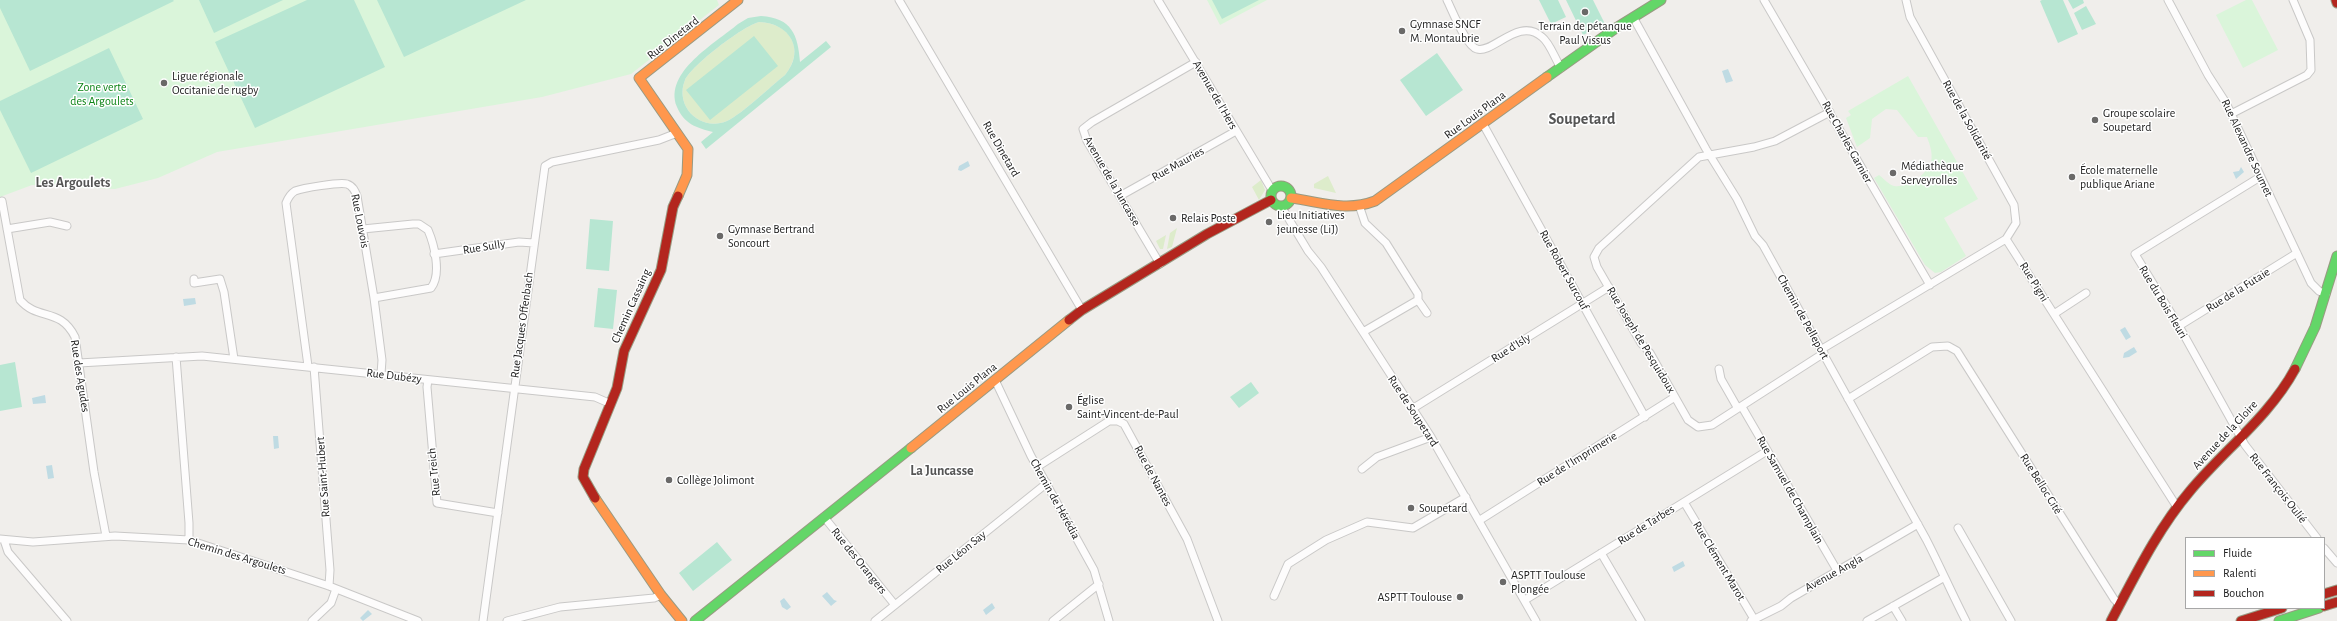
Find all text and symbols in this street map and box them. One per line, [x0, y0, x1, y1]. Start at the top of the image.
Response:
marker: Terrain de pétanque Paul Vissus [1580, 7, 1590, 17]
street label: Rue Dinetard [644, 13, 702, 63]
place label: Gymnase SNCF M. Montaubrie [1410, 17, 1480, 45]
place label: Terrain de pétanque Paul Vissus [1538, 19, 1632, 47]
marker: Gymnase SNCF M. Montaubrie [1397, 26, 1407, 36]
street label: Avenue de l'Hers [1189, 58, 1241, 132]
place label: Ligue régionale Occitanie de rugby [172, 69, 258, 97]
marker: Ligue régionale Occitanie de rugby [159, 78, 169, 88]
street label: Rue de la Solidarité [1939, 78, 1995, 162]
park label: Zone verte des Argoulets [70, 80, 134, 108]
street label: Rue Louis Plana [1441, 88, 1509, 142]
street label: Rue Alexandre Soumet [2218, 97, 2276, 199]
street label: Rue Charles Garnier [1818, 98, 1876, 186]
place label: Groupe scolaire Soupetard [2103, 106, 2175, 134]
district label: Soupetard [1549, 109, 1615, 129]
marker: Groupe scolaire Soupetard [2090, 115, 2100, 125]
street label: Rue Dinetard [979, 119, 1023, 179]
street label: Avenue de la Juncasse [1080, 133, 1144, 229]
street label: Rue Mauries [1149, 144, 1207, 184]
place label: Médiathèque Serveyrolles [1901, 159, 1964, 187]
place label: École maternelle publique Ariane [2080, 163, 2158, 191]
marker: Médiathèque Serveyrolles [1888, 168, 1898, 178]
marker: École maternelle publique Ariane [2067, 172, 2077, 182]
district label: Les Argoulets [36, 175, 110, 191]
street label: Rue Louvois [348, 193, 372, 249]
place label: Lieu Initiatives jeunesse (LiJ) [1277, 208, 1345, 236]
place label: Relais Poste [1181, 211, 1236, 225]
marker: Relais Poste [1168, 213, 1178, 223]
marker: Lieu Initiatives jeunesse (LiJ) [1264, 217, 1274, 227]
place label: Gymnase Bertrand Soncourt [728, 222, 814, 250]
street label: Rue Robert Surcouf [1536, 227, 1592, 313]
marker: Gymnase Bertrand Soncourt [715, 231, 725, 241]
street label: Rue Sully [462, 237, 506, 257]
street label: Rue Pigni [2016, 259, 2052, 305]
street label: Rue du Bois Fleuri [2136, 263, 2190, 341]
street label: Rue de la Futaie [2203, 265, 2273, 315]
street label: Chemin Cassaing [608, 267, 654, 345]
street label: Rue Jacques Offenbach [507, 271, 537, 379]
street label: Chemin de Pelleport [1774, 272, 1832, 362]
street label: Rue Joseph de Pesquidoux [1603, 284, 1679, 396]
street label: Rue d'Isly [1489, 330, 1533, 366]
street label: Rue des Agudes [67, 339, 93, 413]
street label: Rue Louis Plana [934, 360, 1000, 416]
street label: Rue Dubézy [365, 365, 423, 387]
street label: Rue de Soupetard [1385, 373, 1441, 449]
place label: Église Saint-Vincent-de-Paul [1077, 393, 1179, 421]
street label: Avenue de la Gloire [2189, 397, 2261, 473]
marker: Église Saint-Vincent-de-Paul [1064, 402, 1074, 412]
street label: Rue de l'Imprimerie [1534, 429, 1620, 489]
street label: Rue Samuel de Champlain [1753, 434, 1827, 546]
street label: Rue Saint-Hubert [313, 436, 333, 518]
street label: Rue de Nantes [1131, 443, 1175, 509]
street label: Rue Treich [424, 447, 444, 497]
street label: Rue François Oulié [2246, 450, 2310, 526]
street label: Rue Belloc Cité [2017, 451, 2065, 517]
street label: Chemin de Hérédia [1027, 456, 1083, 542]
district label: La Juncasse [910, 463, 974, 479]
place label: Collège Jolimont [677, 473, 754, 487]
marker: Collège Jolimont [664, 475, 674, 485]
place label: Soupetard [1419, 501, 1467, 515]
street label: Rue de Tarbes [1615, 502, 1677, 548]
marker: Soupetard [1406, 503, 1416, 513]
street label: Rue Clément Marot [1690, 519, 1748, 603]
street label: Rue des Orangers [828, 525, 890, 597]
street label: Rue Léon Say [933, 527, 989, 577]
street label: Chemin des Argoulets [186, 534, 288, 578]
legend [2185, 537, 2325, 609]
text: Fluide [2223, 547, 2252, 559]
street label: Avenue Angla [1802, 551, 1866, 595]
text: Ralenti [2223, 567, 2256, 579]
place label: ASPTT Toulouse Plongée [1511, 568, 1586, 596]
marker: ASPTT Toulouse Plongée [1498, 577, 1508, 587]
text: Bouchon [2223, 587, 2264, 599]
place label: ASPTT Toulouse [1377, 590, 1452, 604]
marker: ASPTT Toulouse [1455, 592, 1465, 602]

